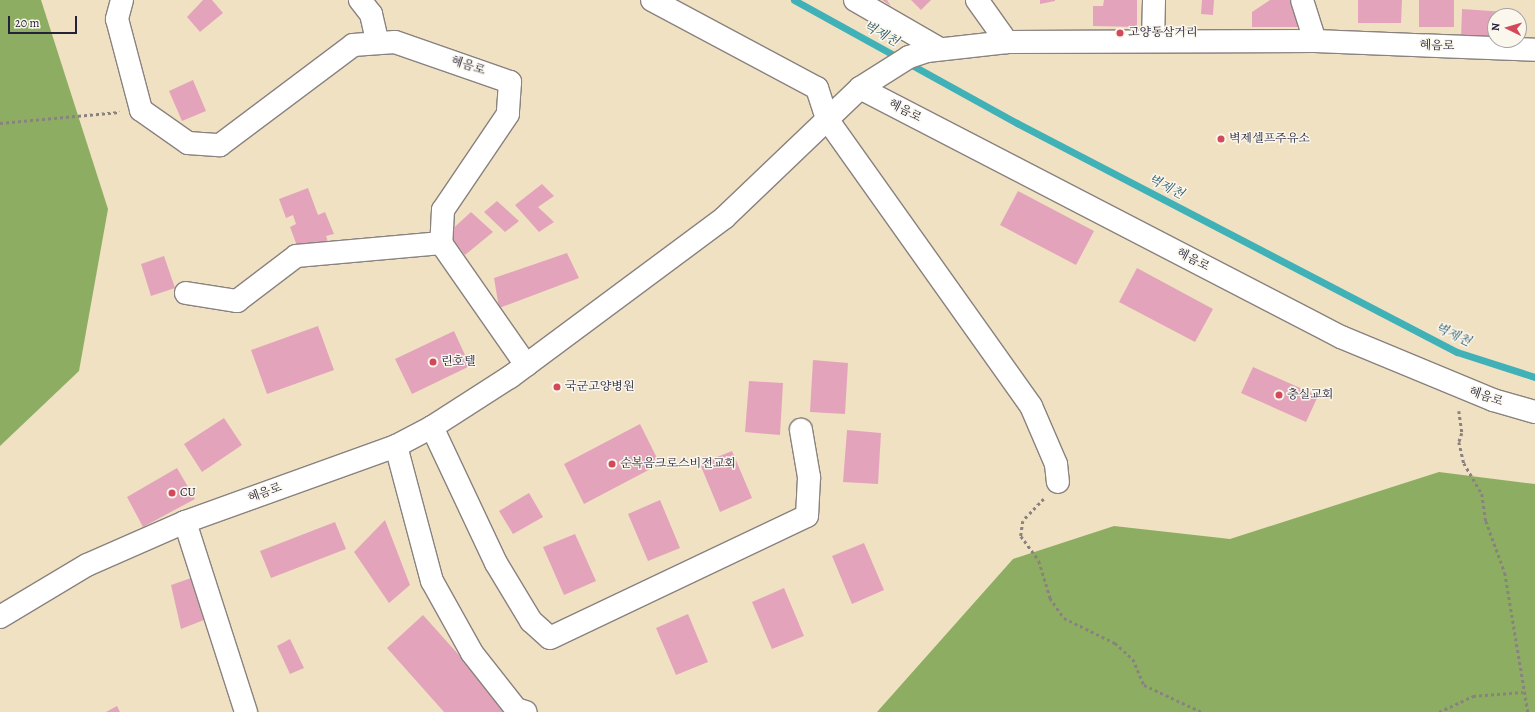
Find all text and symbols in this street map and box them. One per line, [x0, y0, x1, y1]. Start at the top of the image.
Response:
scale bar [10, 8, 79, 34]
north arrow [1487, 8, 1527, 48]
text: 20 m [15, 15, 39, 31]
water label: 벽제천 [861, 18, 901, 50]
text: N [1488, 22, 1503, 32]
place label: 고양동삼거리 [1128, 26, 1198, 40]
marker: 고양동삼거리 [1115, 28, 1125, 38]
street label: 혜음로 [1419, 38, 1455, 54]
street label: 혜음로 [449, 54, 487, 78]
street label: 혜음로 [886, 97, 924, 125]
place label: 벽제셀프주유소 [1229, 132, 1310, 146]
marker: 벽제셀프주유소 [1216, 134, 1226, 144]
water label: 벽제천 [1146, 171, 1186, 203]
street label: 혜음로 [1174, 246, 1212, 274]
water label: 벽제천 [1433, 320, 1473, 350]
place label: 린호텔 [441, 355, 476, 369]
marker: 린호텔 [428, 357, 438, 367]
place label: 국군고양병원 [565, 380, 635, 394]
marker: 국군고양병원 [552, 382, 562, 392]
street label: 혜음로 [1467, 385, 1505, 409]
place label: 충실교회 [1287, 388, 1333, 402]
marker: 충실교회 [1274, 390, 1284, 400]
place label: 순복음크로스비전교회 [620, 457, 736, 471]
marker: 순복음크로스비전교회 [607, 459, 617, 469]
street label: 혜음로 [246, 480, 284, 506]
place label: CU [180, 486, 196, 500]
marker: CU [167, 488, 177, 498]

